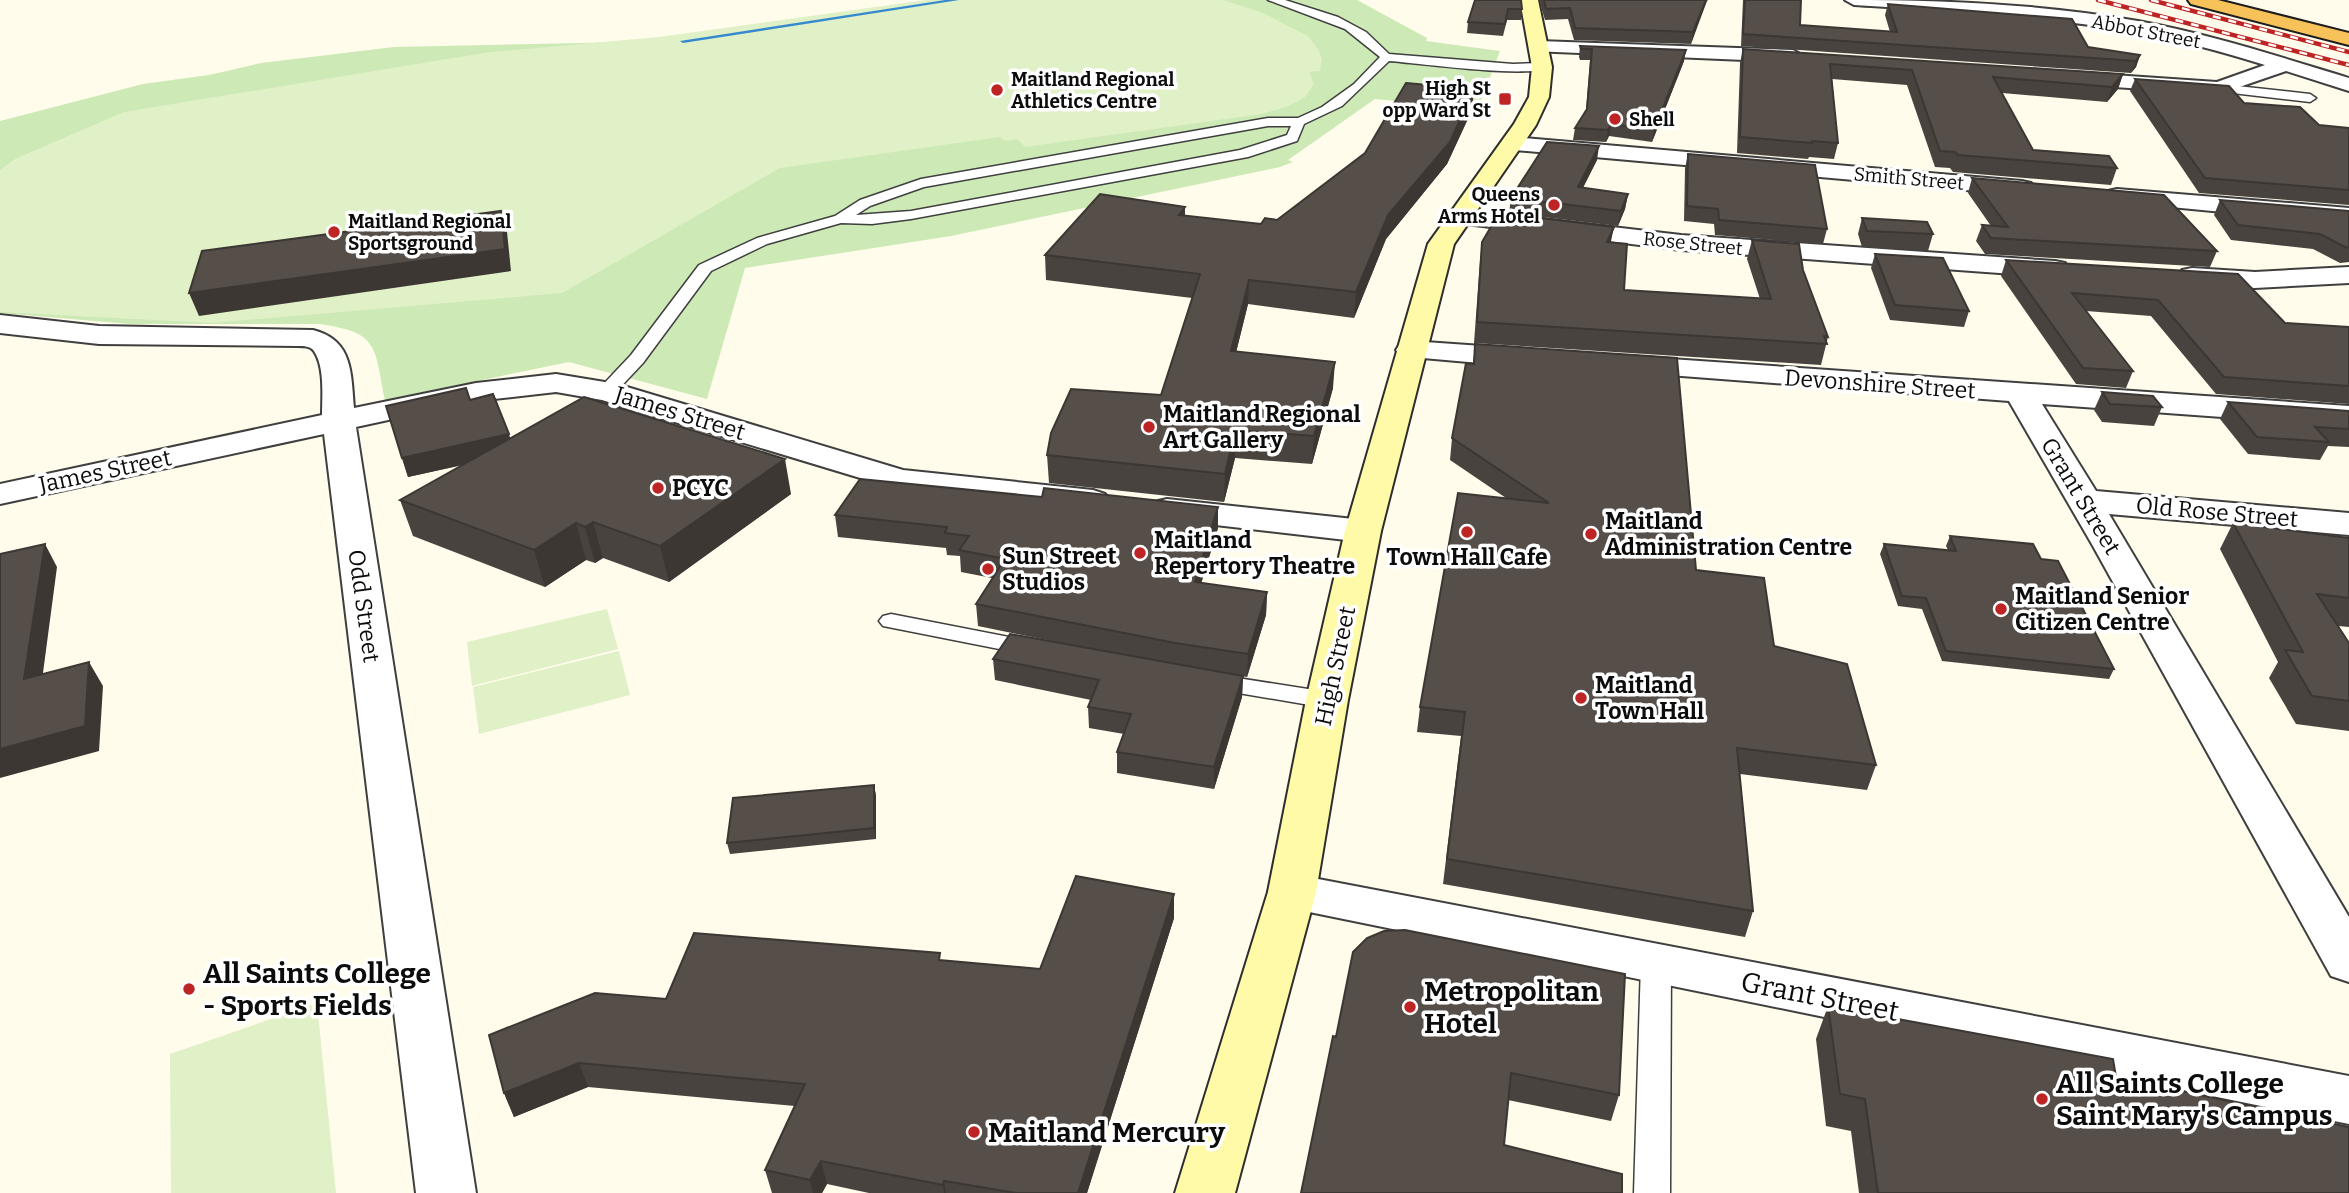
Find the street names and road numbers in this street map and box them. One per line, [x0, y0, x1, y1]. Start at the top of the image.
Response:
street label: Abbot Street [2089, 10, 2202, 53]
street label: Smith Street [1853, 162, 1965, 195]
street label: Rose Street [1642, 227, 1744, 260]
street label: Devonshire Street [1783, 363, 1977, 405]
street label: James Street [611, 380, 749, 446]
street label: Grant Street [2035, 432, 2127, 560]
street label: James Street [35, 443, 174, 499]
street label: Old Rose Street [2135, 491, 2299, 533]
street label: Odd Street [342, 548, 386, 664]
street label: High Street [1309, 604, 1361, 728]
street label: Grant Street [1738, 965, 1902, 1028]

